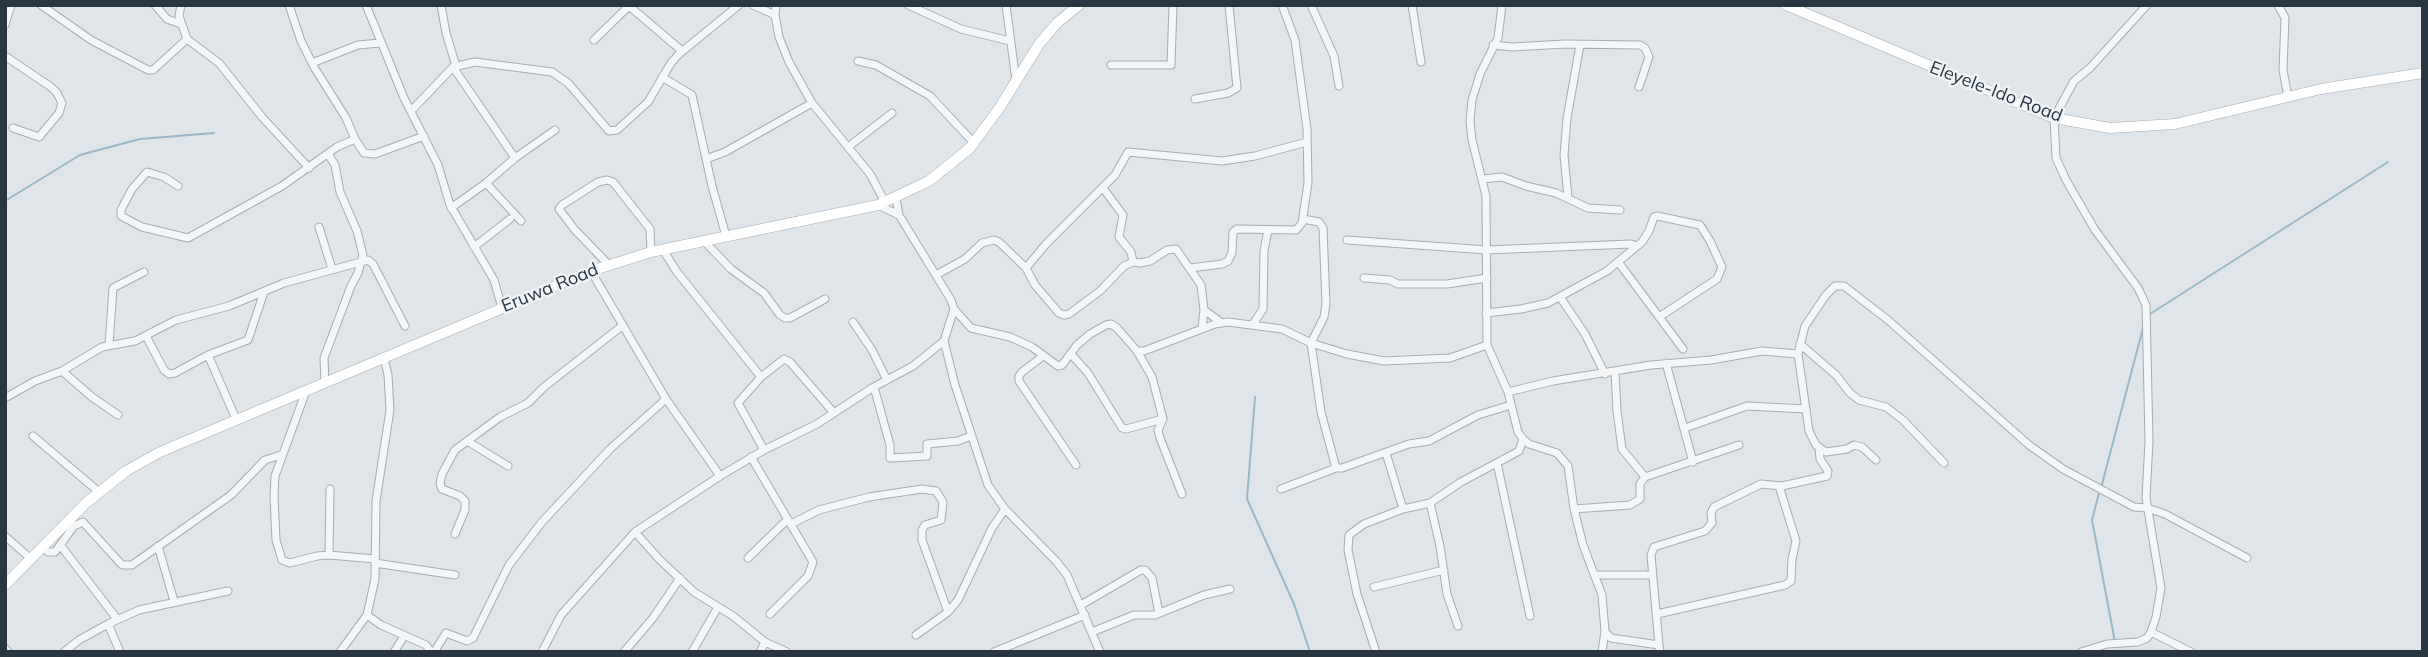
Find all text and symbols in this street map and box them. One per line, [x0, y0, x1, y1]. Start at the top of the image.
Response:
street label: Eleyele-Ido Road [1927, 57, 2065, 127]
street label: Eruwa Road [498, 259, 602, 317]

